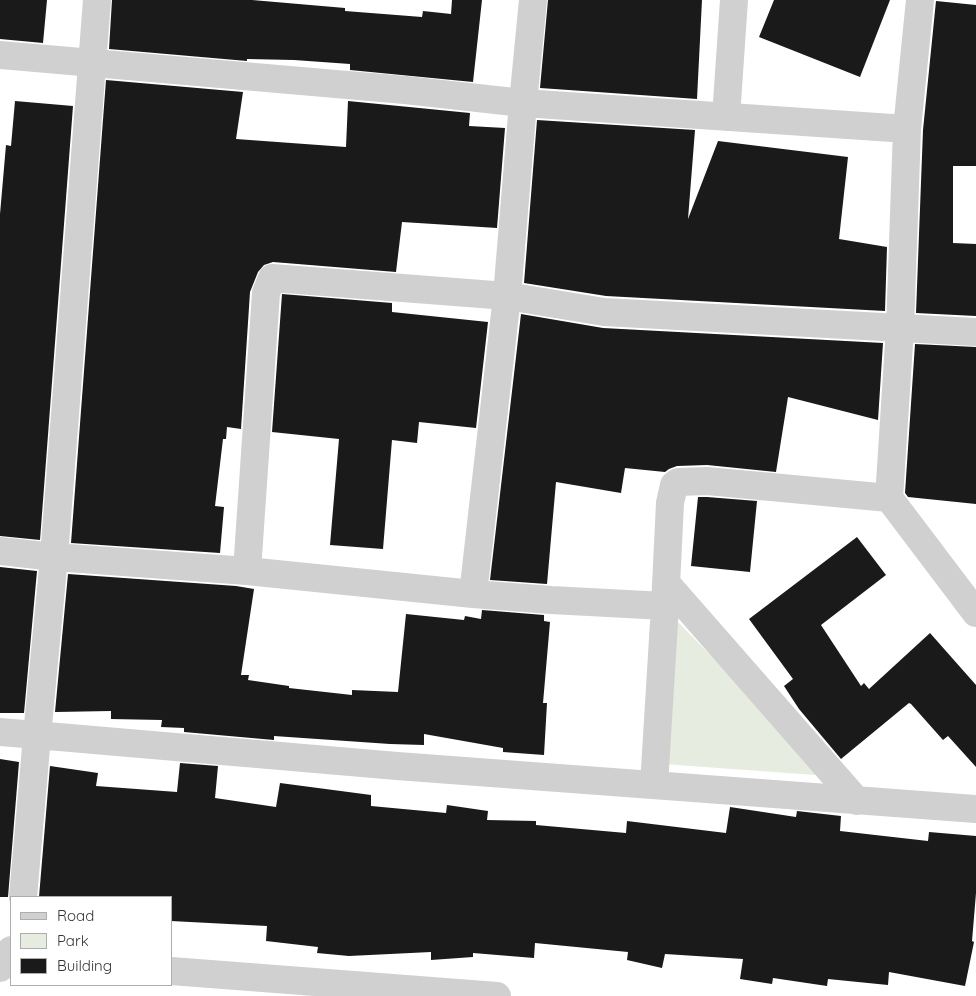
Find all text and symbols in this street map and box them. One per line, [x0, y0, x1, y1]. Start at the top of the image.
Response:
legend [10, 896, 172, 986]
text: Road [57, 906, 94, 925]
text: Park [57, 931, 89, 950]
text: Building [57, 956, 112, 975]

